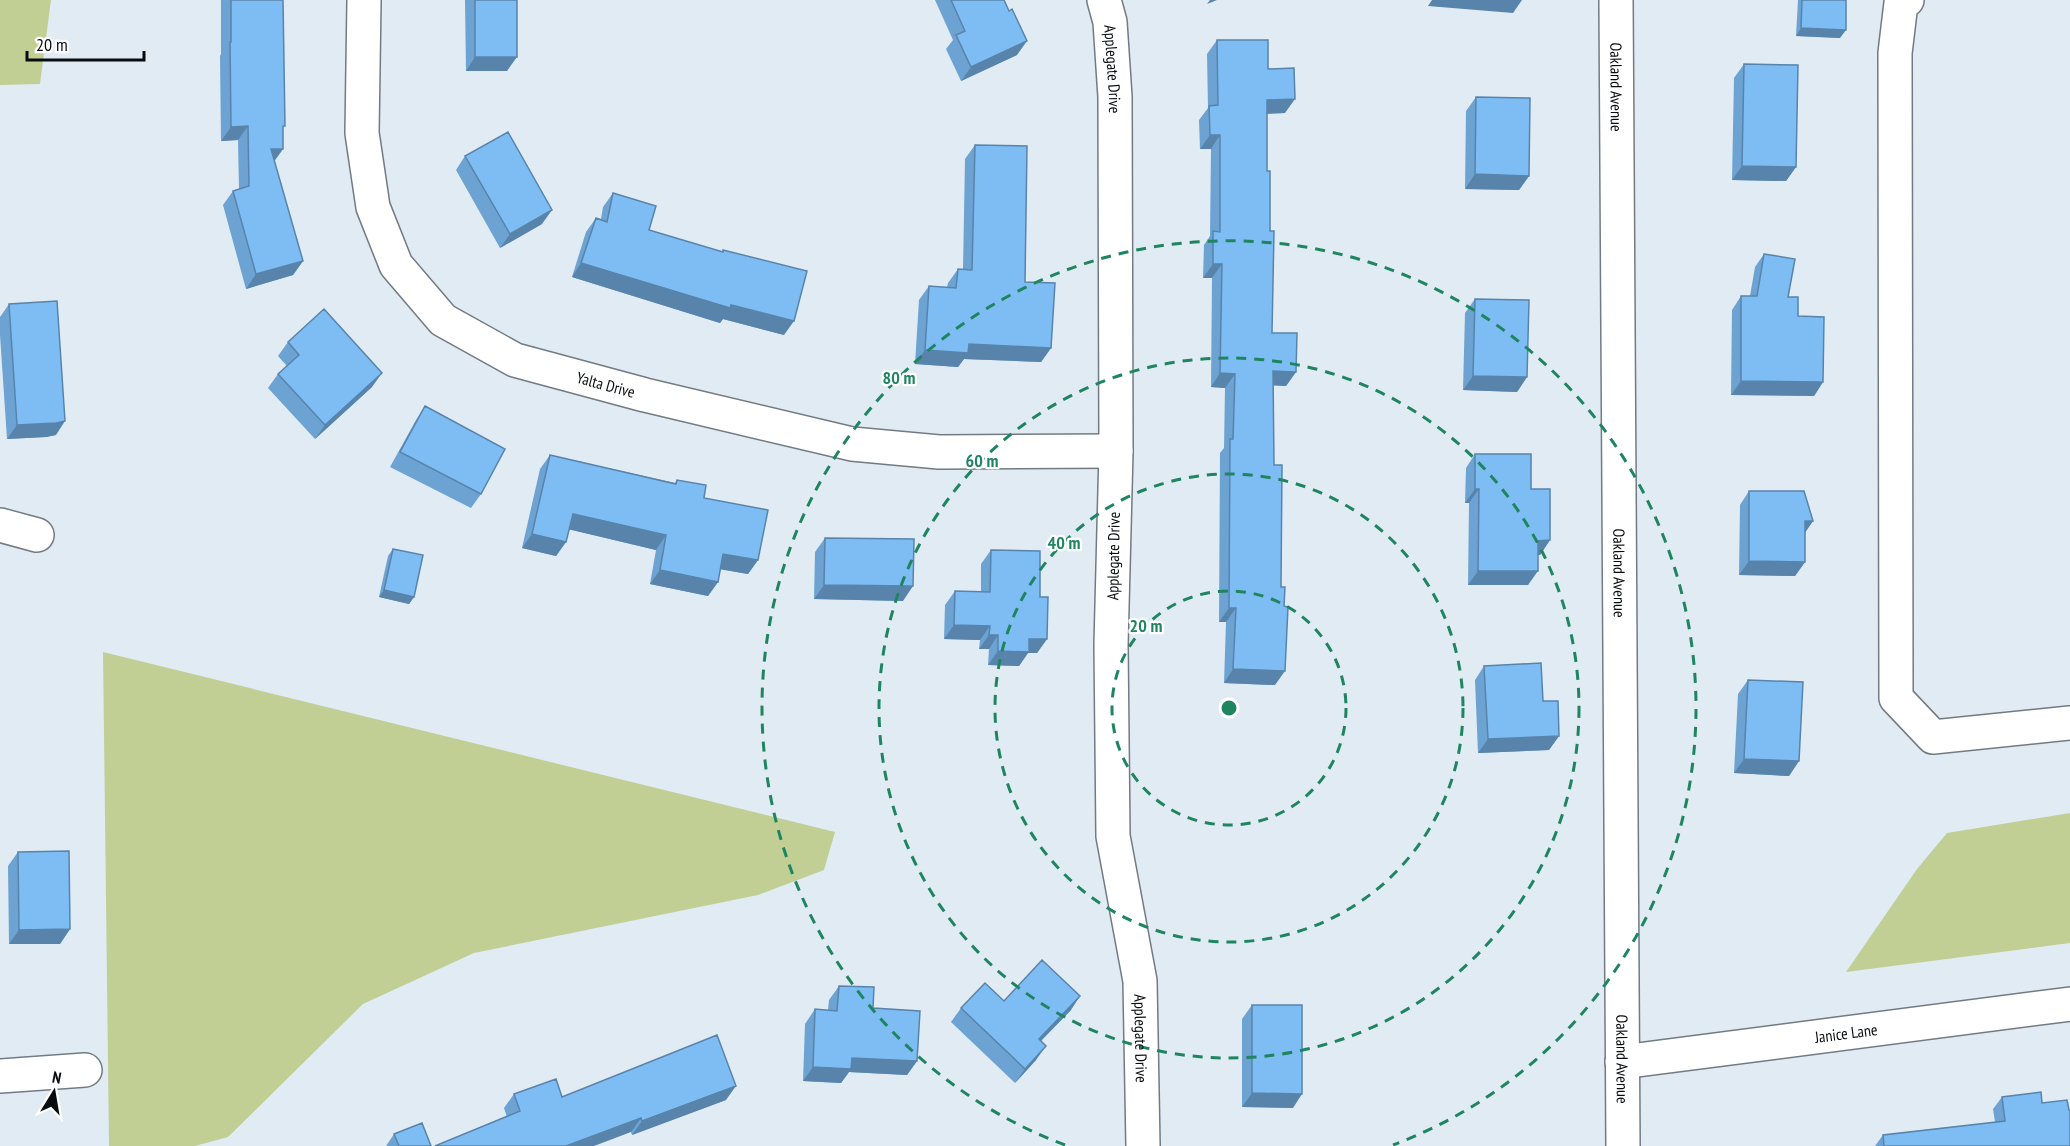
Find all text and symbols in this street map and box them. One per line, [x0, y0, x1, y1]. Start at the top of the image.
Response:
scale bar [27, 24, 144, 62]
street label: Applegate Drive [1100, 24, 1125, 113]
text: 20 m [36, 33, 68, 56]
street label: Oakland Avenue [1606, 42, 1627, 132]
text: 80 m [883, 366, 915, 389]
street label: Yalta Drive [574, 367, 637, 402]
text: 60 m [966, 449, 998, 472]
street label: Applegate Drive [1102, 512, 1124, 600]
street label: Oakland Avenue [1609, 528, 1630, 618]
text: 40 m [1048, 531, 1080, 554]
text: 20 m [1130, 614, 1162, 637]
centre of rings [1219, 698, 1239, 718]
street label: Applegate Drive [1130, 994, 1152, 1083]
street label: Oakland Avenue [1612, 1014, 1633, 1104]
street label: Janice Lane [1813, 1019, 1879, 1047]
north arrow [24, 1062, 84, 1122]
text: N [51, 1067, 63, 1088]

